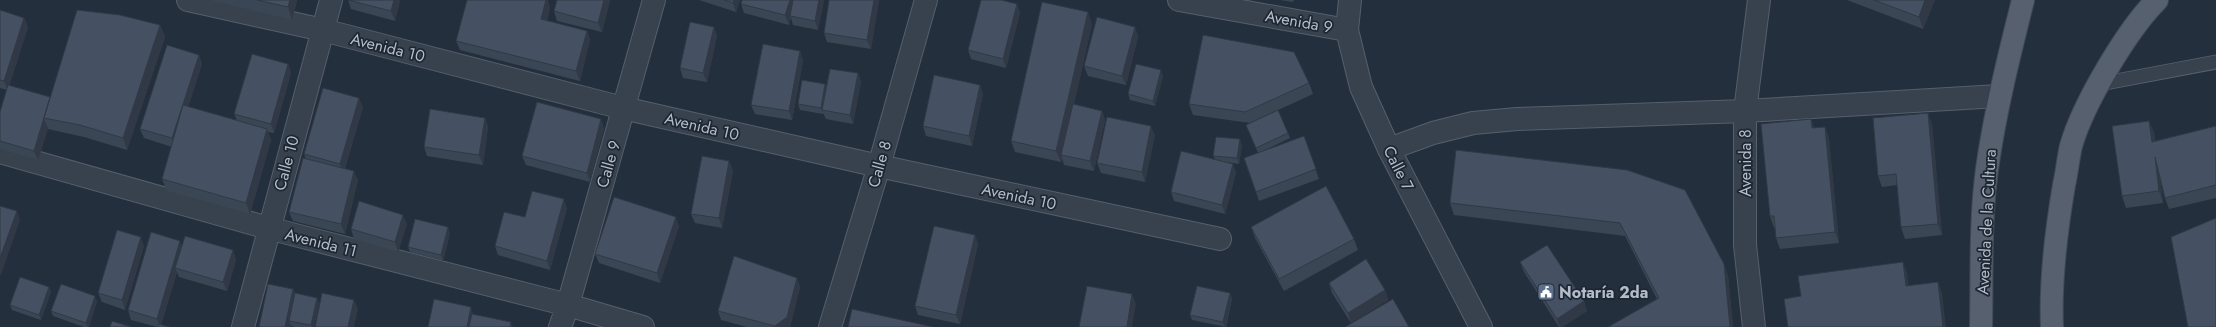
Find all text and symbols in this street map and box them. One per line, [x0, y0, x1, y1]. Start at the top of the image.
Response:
street label: Avenida 9 [1263, 4, 1334, 39]
street label: Avenida 10 [348, 27, 427, 68]
street label: Avenida 10 [662, 107, 741, 146]
street label: Avenida 8 [1734, 129, 1757, 197]
street label: Calle 10 [268, 133, 305, 193]
street label: Calle 9 [591, 138, 626, 191]
street label: Calle 8 [862, 138, 897, 190]
street label: Calle 7 [1378, 142, 1420, 195]
street label: Avenida de la Cultura [1971, 149, 2002, 295]
street label: Avenida 10 [979, 177, 1058, 216]
street label: Avenida 11 [282, 222, 359, 263]
place label: Notaría 2da [1559, 281, 1648, 304]
public building icon: Notaría 2da [1536, 282, 1556, 302]

